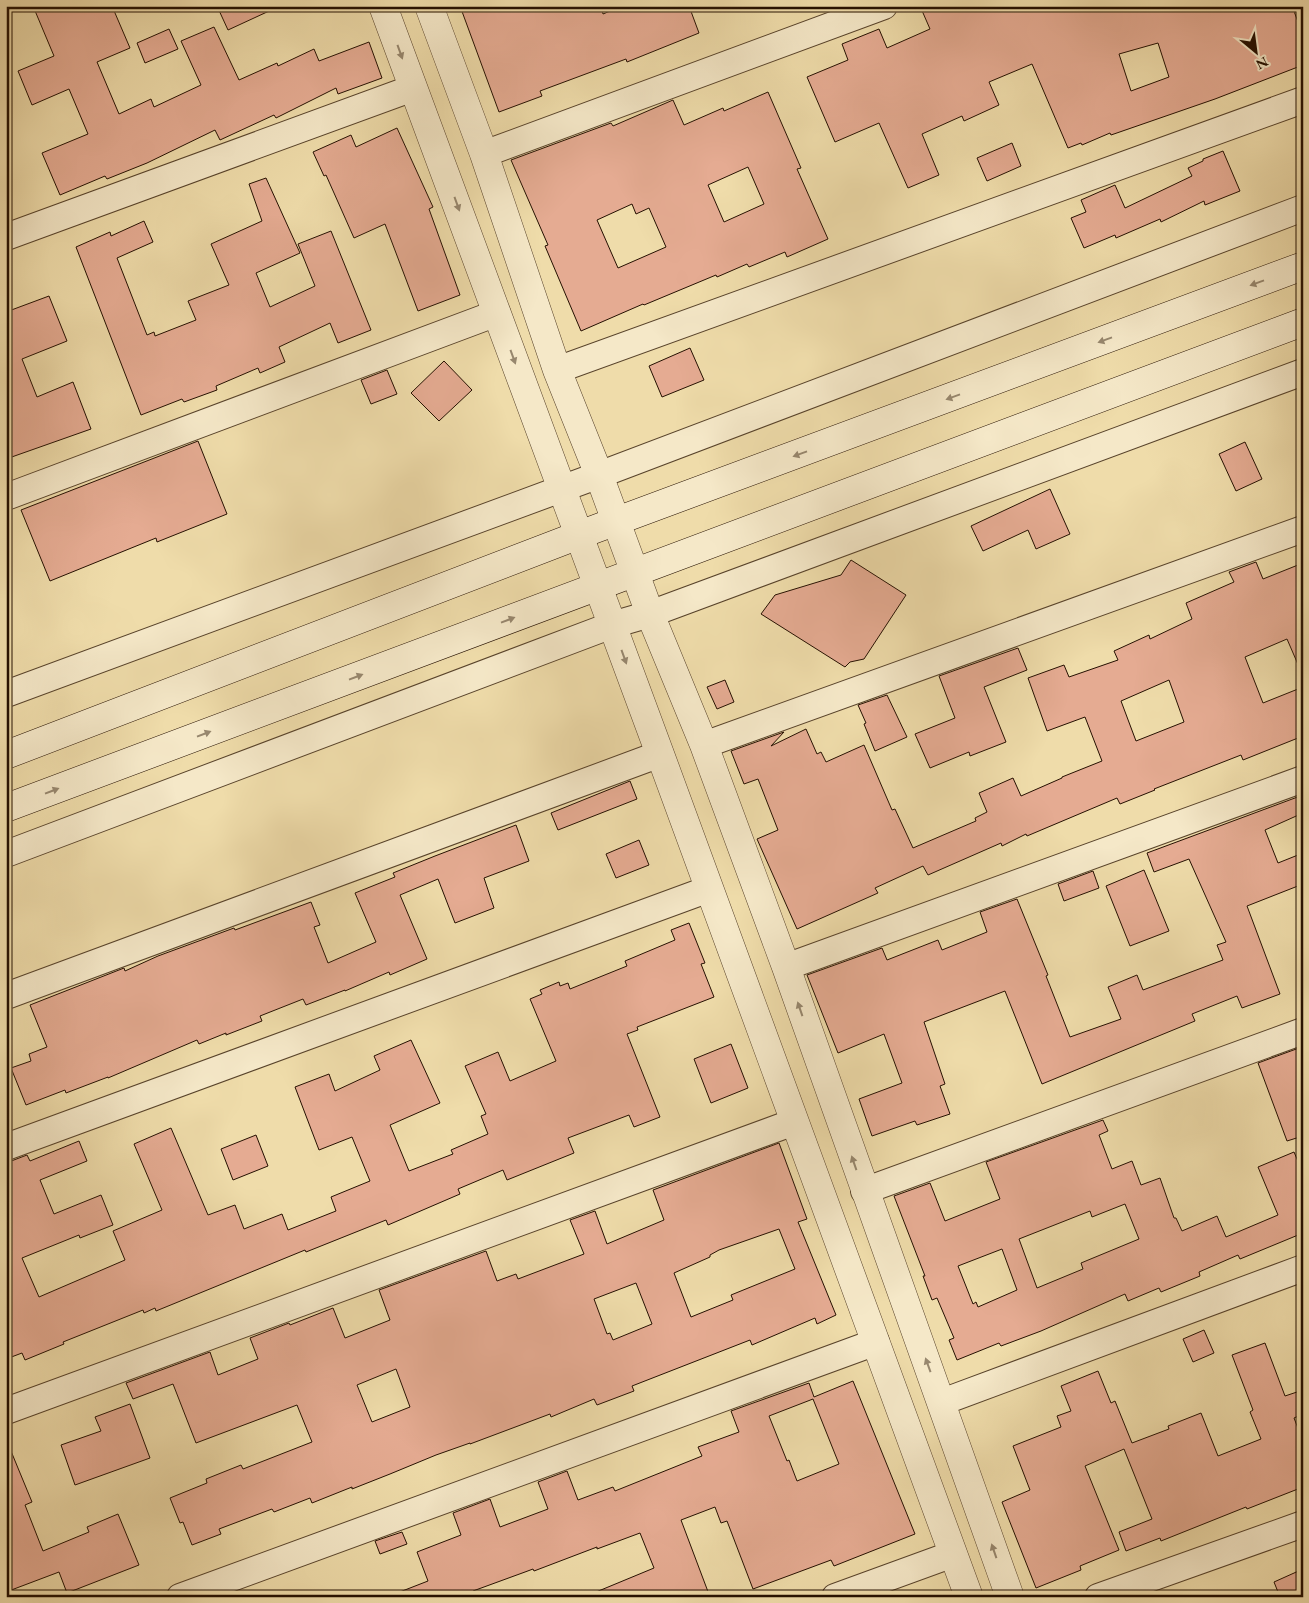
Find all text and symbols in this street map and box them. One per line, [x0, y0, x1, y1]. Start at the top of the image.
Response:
north arrow [1232, 28, 1282, 78]
one-way arrow [396, 45, 404, 60]
text: N [1252, 53, 1272, 74]
one-way arrow [453, 197, 461, 212]
one-way arrow [1249, 279, 1264, 287]
one-way arrow [1097, 336, 1112, 344]
one-way arrow [510, 349, 517, 364]
one-way arrow [945, 394, 960, 401]
one-way arrow [793, 451, 808, 458]
one-way arrow [501, 616, 516, 623]
one-way arrow [620, 650, 628, 665]
one-way arrow [349, 673, 364, 681]
one-way arrow [197, 730, 212, 738]
one-way arrow [45, 787, 60, 795]
one-way arrow [796, 1002, 804, 1017]
one-way arrow [850, 1155, 857, 1170]
one-way arrow [924, 1357, 931, 1372]
one-way arrow [990, 1543, 998, 1558]

